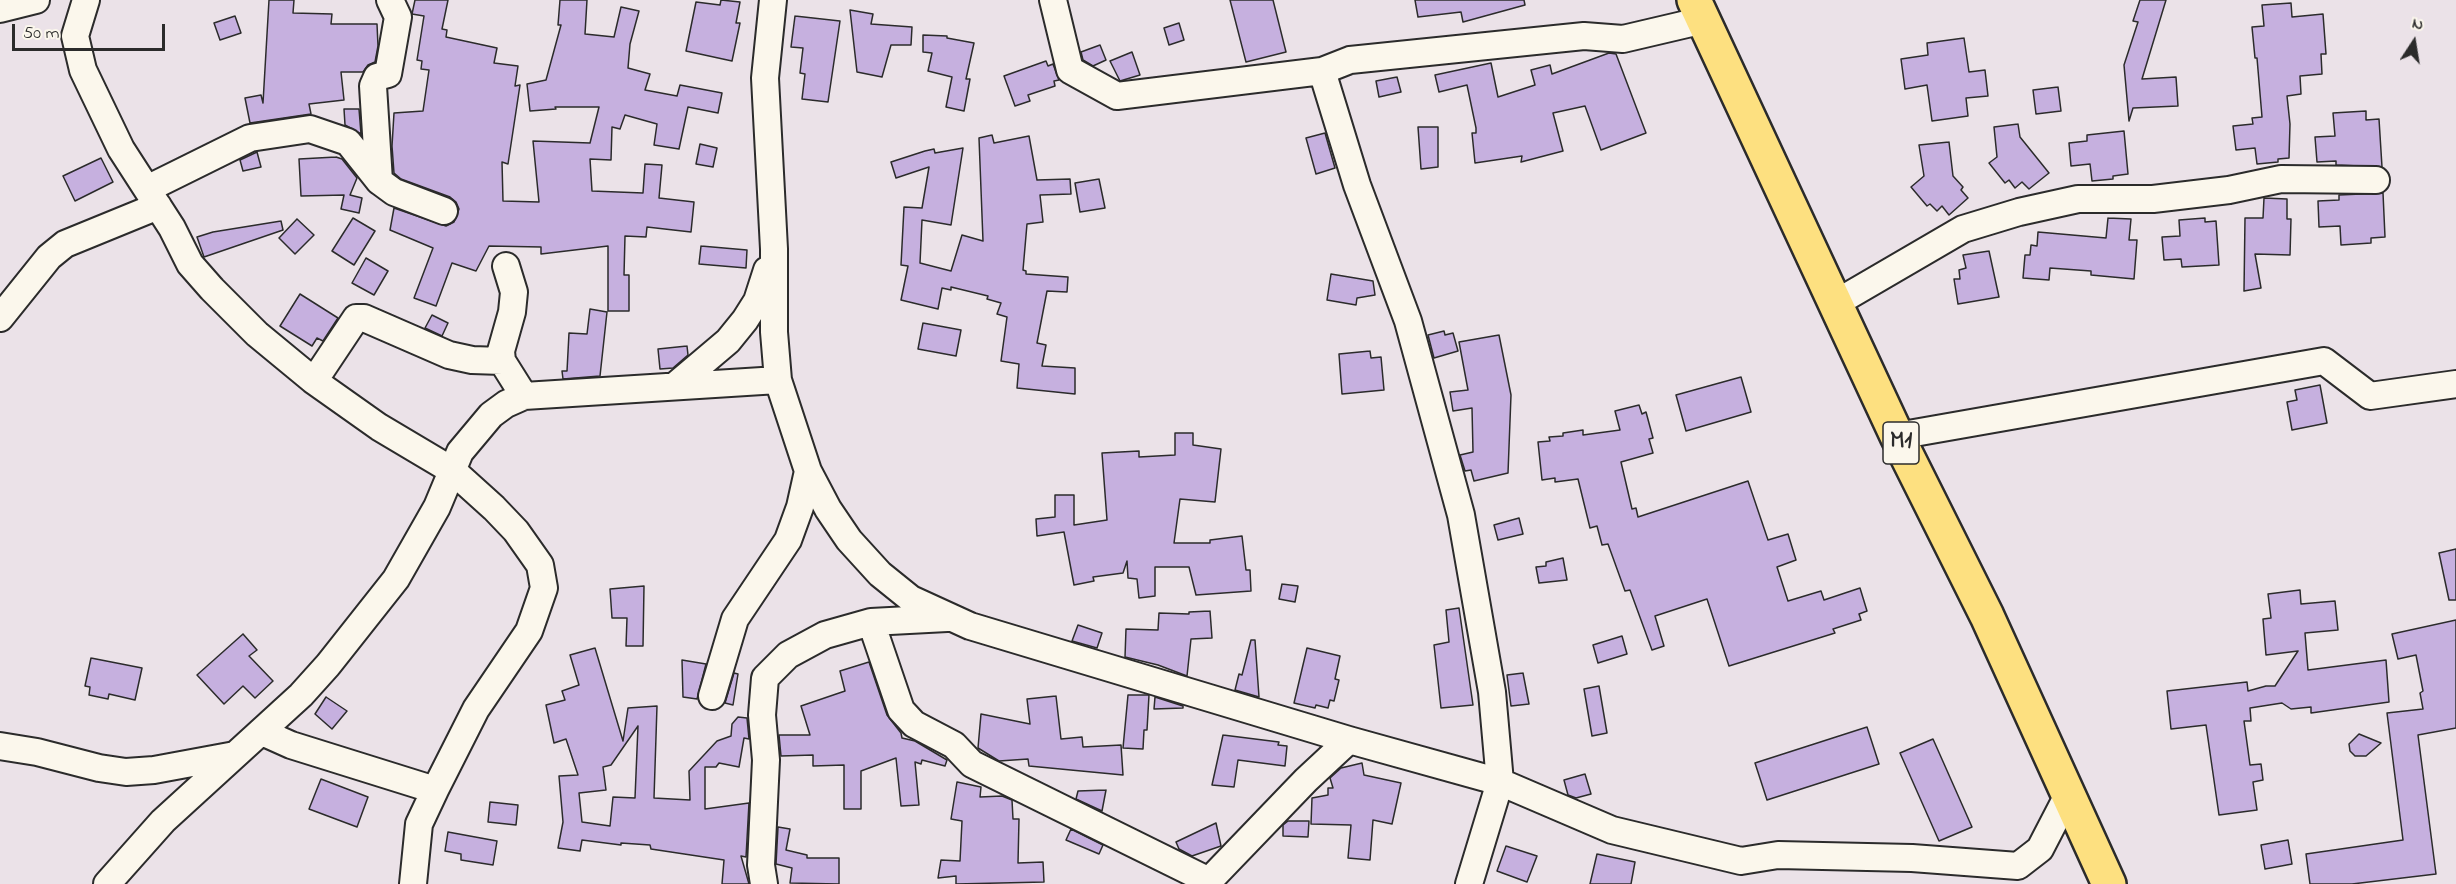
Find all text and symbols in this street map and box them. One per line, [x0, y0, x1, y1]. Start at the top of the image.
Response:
scale bar [15, 12, 168, 50]
north arrow [2384, 12, 2444, 72]
text: N [2410, 12, 2426, 37]
text: 50 m [23, 21, 60, 47]
road number: M1 [1883, 422, 1919, 464]

